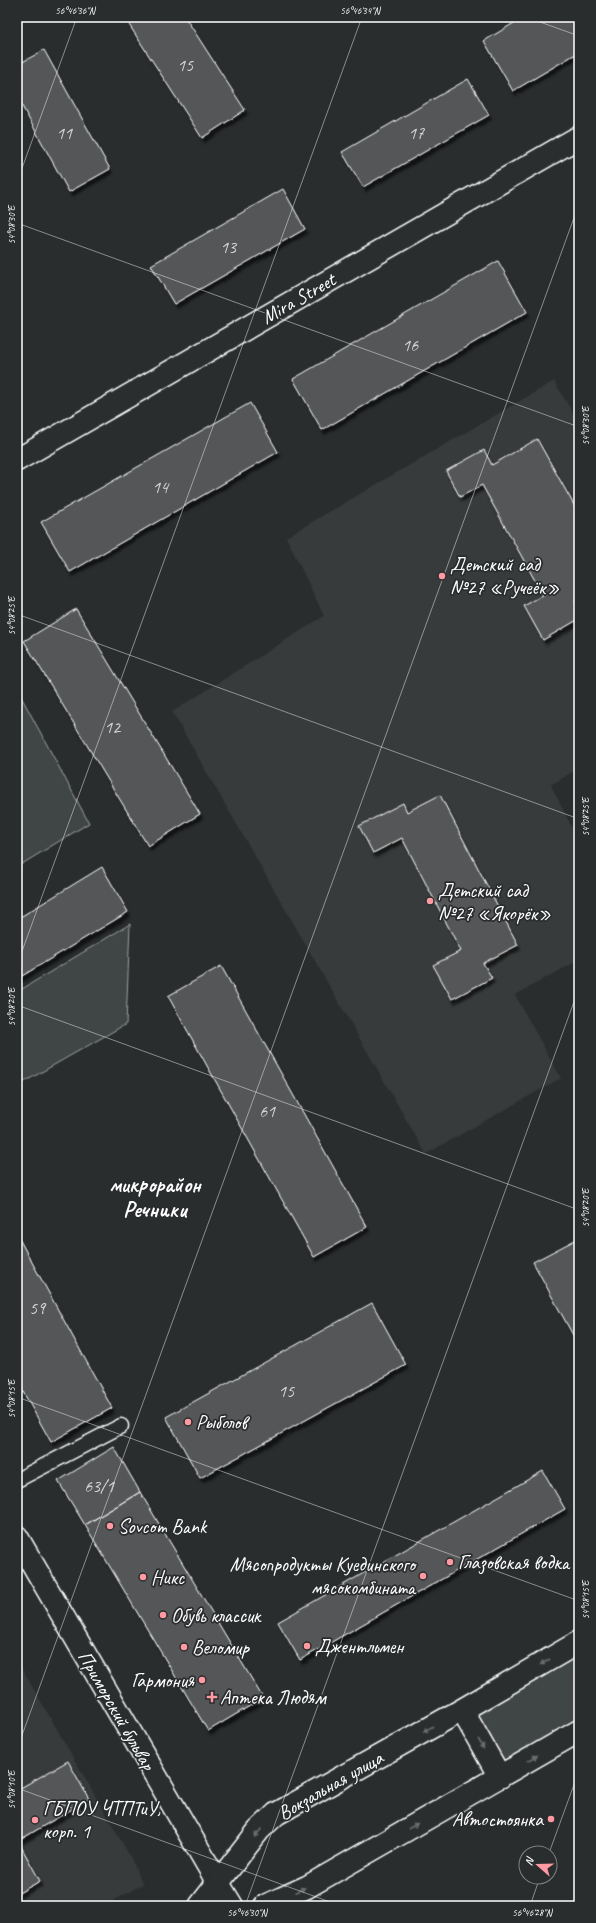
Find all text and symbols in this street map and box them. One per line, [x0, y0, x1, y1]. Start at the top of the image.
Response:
text: 56°46'36"N [55, 4, 97, 17]
text: 56°46'34"N [340, 4, 382, 17]
house number: 15 [177, 54, 194, 76]
house number: 11 [56, 122, 73, 144]
house number: 17 [408, 122, 425, 144]
text: 54°08'30"E [5, 204, 18, 244]
house number: 13 [220, 236, 238, 258]
street label: Mira Street [257, 266, 342, 330]
house number: 16 [402, 334, 419, 356]
text: 54°08'30"E [579, 405, 592, 445]
house number: 14 [152, 476, 170, 498]
place label: Детский сад №27 «Ручеёк» [450, 552, 560, 600]
marker: Детский сад №27 «Ручеёк» [437, 571, 447, 581]
text: 54°08'25"E [5, 595, 18, 635]
house number: 12 [104, 716, 122, 738]
text: 54°08'25"E [579, 796, 592, 836]
place label: Детский сад №27 «Якорёк» [438, 878, 551, 926]
marker: Детский сад №27 «Якорёк» [425, 896, 435, 906]
text: 54°08'20"E [5, 986, 18, 1026]
house number: 61 [259, 1100, 276, 1122]
district label: микрорайон Речники [109, 1171, 202, 1224]
text: 54°08'20"E [579, 1187, 592, 1227]
house number: 59 [29, 1297, 47, 1319]
text: 54°08'15"E [5, 1378, 18, 1418]
house number: 15 [278, 1380, 295, 1402]
place label: Рыболов [196, 1410, 250, 1435]
marker: Рыболов [183, 1417, 193, 1427]
house number: 63/1 [84, 1475, 115, 1497]
place label: Sovcom Bank [118, 1514, 208, 1539]
marker: Sovcom Bank [105, 1521, 115, 1531]
place label: Глазовская водка [458, 1550, 571, 1575]
place label: Мясопродукты Куединского мясокомбината [230, 1552, 417, 1600]
marker: Глазовская водка [445, 1557, 455, 1567]
place label: Никс [151, 1565, 185, 1590]
marker: Мясопродукты Куединского мясокомбината [418, 1571, 428, 1581]
marker: Никс [138, 1572, 148, 1582]
text: 54°08'15"E [579, 1579, 592, 1619]
place label: Обувь классик [171, 1603, 262, 1628]
marker: Обувь классик [158, 1610, 168, 1620]
place label: Джентльмен [315, 1634, 405, 1659]
place label: Веломир [192, 1635, 250, 1660]
marker: Джентльмен [302, 1641, 312, 1651]
marker: Веломир [179, 1642, 189, 1652]
street label: Приморский бульвар [72, 1646, 162, 1776]
one-way arrow [539, 1658, 551, 1665]
place label: Гармония [132, 1668, 195, 1693]
marker: Гармония [197, 1675, 207, 1685]
place label: Аптека Людям [220, 1685, 327, 1710]
marker: Аптека Людям [207, 1692, 217, 1702]
one-way arrow [422, 1726, 434, 1733]
one-way arrow [477, 1738, 484, 1750]
street label: Вокзальная улица [273, 1745, 388, 1826]
one-way arrow [527, 1754, 539, 1761]
text: 54°08'10"E [5, 1769, 18, 1809]
place label: ГБПОУ ЧТПТиУ, корп. 1 [43, 1796, 161, 1844]
place label: Автостоянка [452, 1807, 544, 1832]
marker: Автостоянка [546, 1814, 556, 1824]
marker: ГБПОУ ЧТПТиУ, корп. 1 [30, 1815, 40, 1825]
one-way arrow [408, 1823, 419, 1829]
one-way arrow [254, 1827, 263, 1838]
north arrow [518, 1845, 558, 1885]
text: N [521, 1854, 537, 1867]
one-way arrow [295, 1887, 306, 1893]
text: 56°46'30"N [227, 1906, 269, 1919]
text: 56°46'28"N [512, 1906, 554, 1919]

